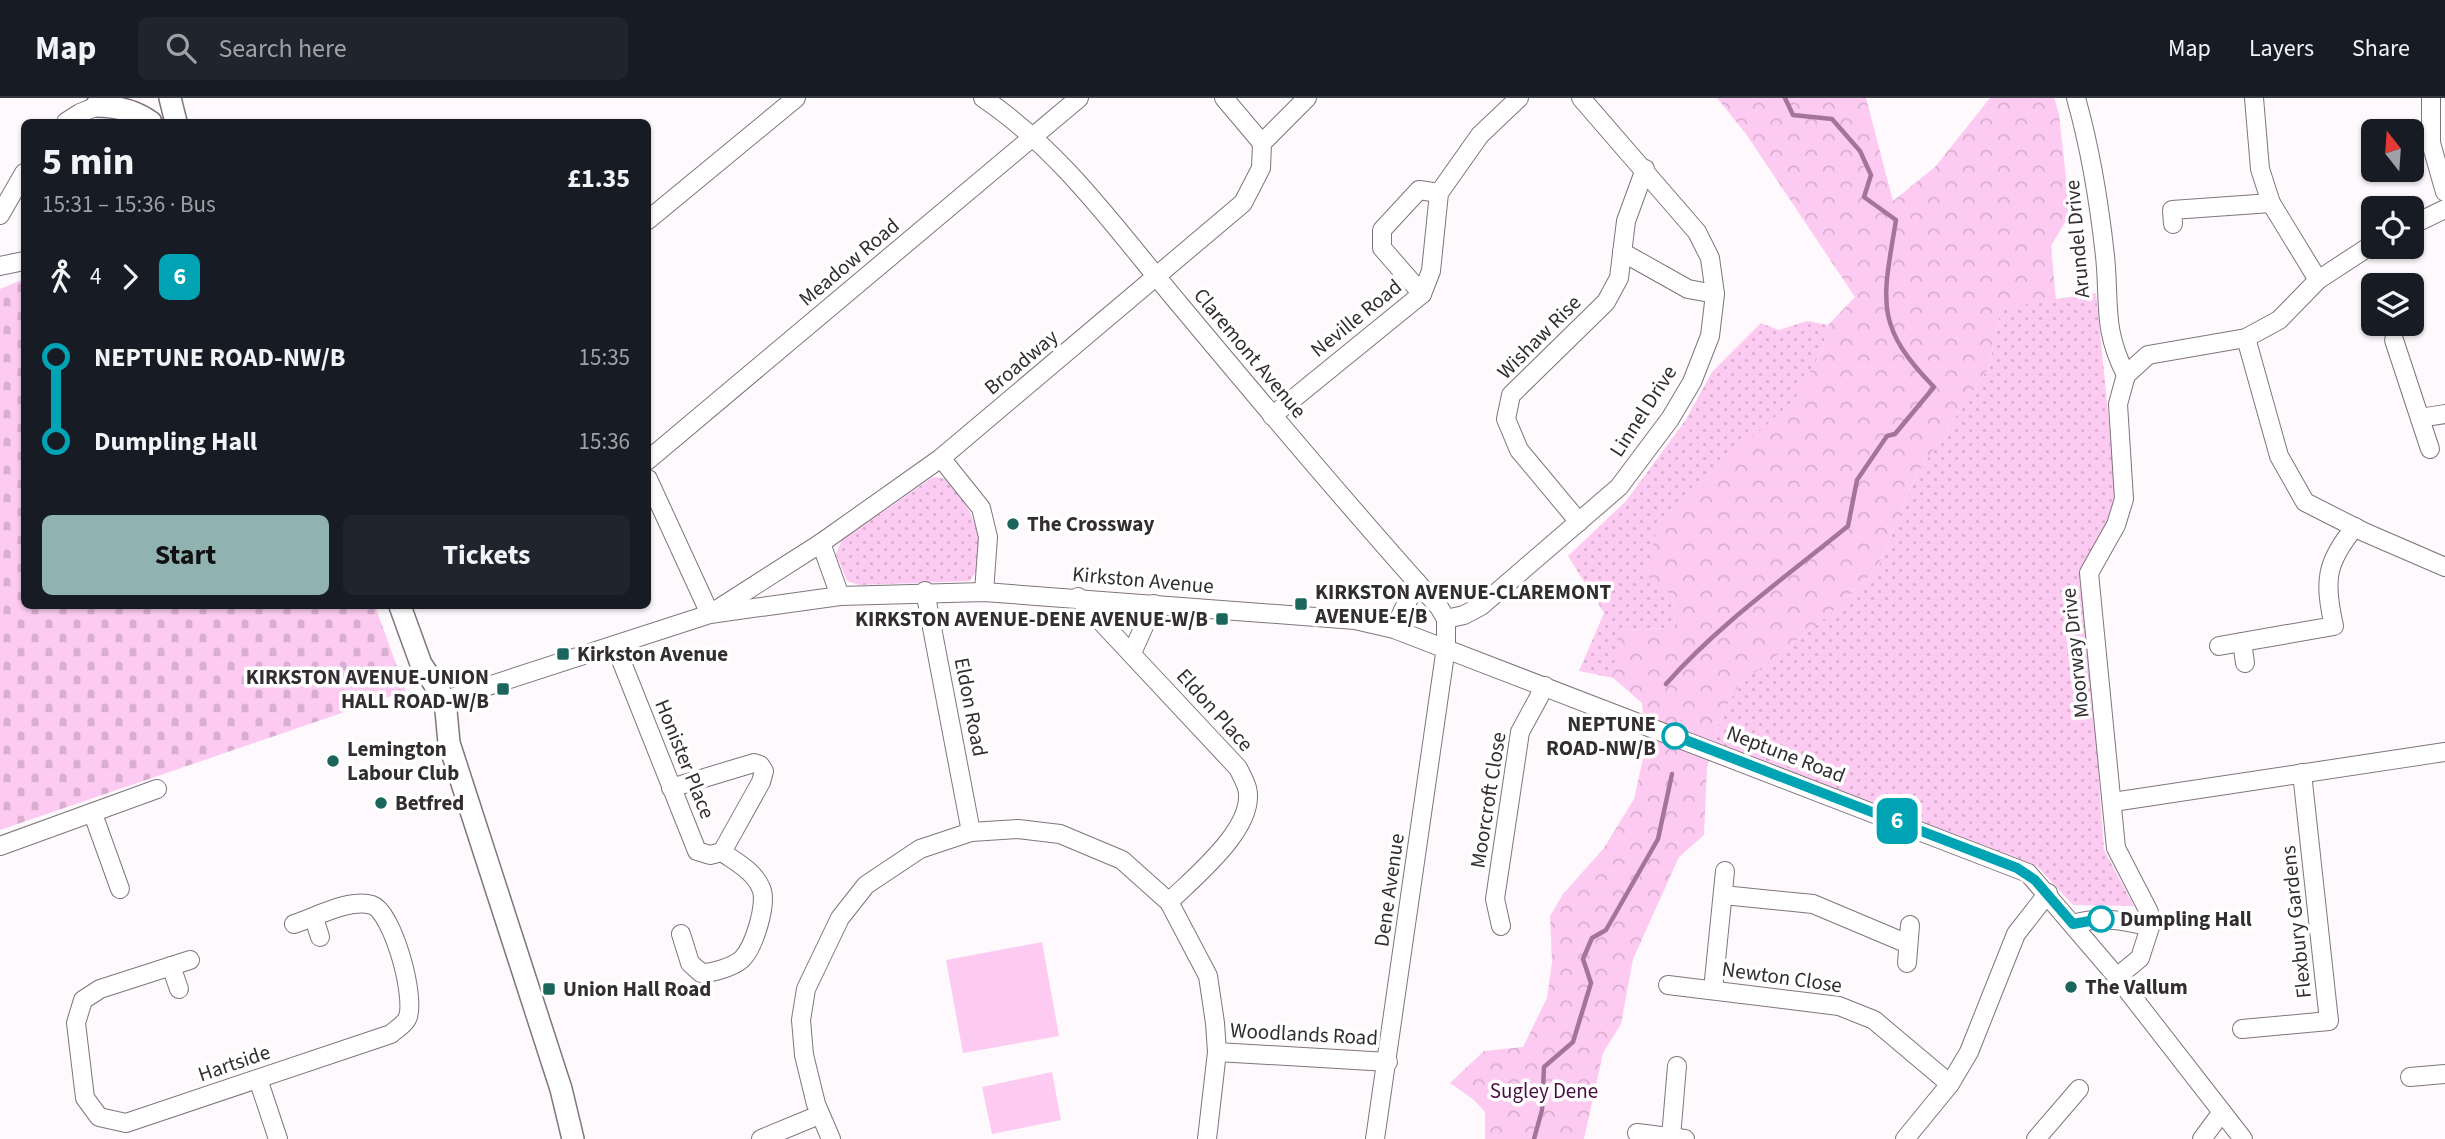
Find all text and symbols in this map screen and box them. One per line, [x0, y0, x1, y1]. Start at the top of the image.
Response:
search box [138, 17, 628, 80]
text: Map [35, 25, 96, 72]
icon: search [162, 29, 200, 67]
text: Search here [218, 30, 347, 67]
text: Map [2168, 31, 2211, 66]
text: Layers [2249, 31, 2314, 66]
text: Share [2352, 31, 2410, 66]
north arrow [2361, 119, 2424, 182]
map controls [2361, 119, 2424, 336]
text: 5 min [42, 135, 134, 189]
text: £1.35 [567, 160, 630, 197]
street label: Arundel Drive [2057, 179, 2097, 299]
text: 15:31 – 15:36 · Bus [42, 188, 216, 221]
button: locate [2361, 196, 2424, 259]
street label: Meadow Road [792, 211, 906, 313]
icon: walk [42, 258, 80, 296]
icon: forward [111, 258, 149, 296]
text: 6 [173, 259, 186, 294]
text: 4 [90, 260, 101, 293]
street label: Neville Road [1304, 272, 1408, 364]
button: layers [2361, 273, 2424, 336]
street label: Claremont Avenue [1187, 281, 1313, 425]
street label: Wishaw Rise [1490, 288, 1588, 386]
street label: Broadway [978, 322, 1065, 402]
text: NEPTUNE ROAD-NW/B [94, 339, 345, 376]
text: 15:35 [579, 341, 630, 374]
street label: Linnel Drive [1602, 359, 1684, 463]
text: Dumpling Hall [94, 423, 257, 460]
text: 15:36 [579, 425, 630, 458]
place label: The Crossway [1027, 509, 1154, 539]
button: Start [42, 515, 329, 595]
button: Tickets [343, 515, 630, 595]
marker: The Crossway [1005, 516, 1021, 532]
street label: Kirkston Avenue [1071, 559, 1215, 601]
place label: KIRKSTON AVENUE-CLAREMONT AVENUE-E/B [1314, 577, 1611, 631]
street label: Moorway Drive [2053, 586, 2097, 720]
marker: KIRKSTON AVENUE-CLAREMONT AVENUE-E/B [1293, 596, 1309, 612]
place label: KIRKSTON AVENUE-DENE AVENUE-W/B [855, 604, 1208, 634]
marker: KIRKSTON AVENUE-DENE AVENUE-W/B [1214, 611, 1230, 627]
place label: Kirkston Avenue [577, 639, 728, 669]
marker: Kirkston Avenue [555, 646, 571, 662]
street label: Eldon Road [947, 655, 995, 759]
place label: KIRKSTON AVENUE-UNION HALL ROAD-W/B [246, 662, 489, 716]
street label: Eldon Place [1170, 662, 1260, 758]
marker: KIRKSTON AVENUE-UNION HALL ROAD-W/B [495, 681, 511, 697]
street label: Honister Place [647, 695, 723, 823]
place label: NEPTUNE ROAD-NW/B [1546, 709, 1656, 763]
street label: Neptune Road [1722, 718, 1850, 790]
marker: NEPTUNE ROAD-NW/B [1662, 723, 1688, 749]
street label: Moorcroft Close [1462, 730, 1514, 870]
place label: Lemington Labour Club [347, 734, 459, 788]
marker: Lemington Labour Club [325, 753, 341, 769]
place label: Betfred [395, 788, 464, 818]
marker: Betfred [373, 795, 389, 811]
line badge: 6 [1874, 798, 1920, 844]
text: 6 [1891, 803, 1903, 838]
street label: Dene Avenue [1366, 831, 1412, 949]
street label: Flexbury Gardens [2273, 844, 2319, 1000]
place label: Dumpling Hall [2120, 904, 2252, 934]
marker: Dumpling Hall [2088, 906, 2114, 932]
street label: Newton Close [1720, 954, 1844, 1000]
place label: The Vallum [2085, 972, 2188, 1002]
place label: Union Hall Road [563, 974, 711, 1004]
marker: The Vallum [2063, 979, 2079, 995]
marker: Union Hall Road [541, 981, 557, 997]
street label: Woodlands Road [1229, 1015, 1379, 1053]
street label: Hartside [194, 1037, 274, 1089]
park label: Sugley Dene [1490, 1076, 1598, 1106]

